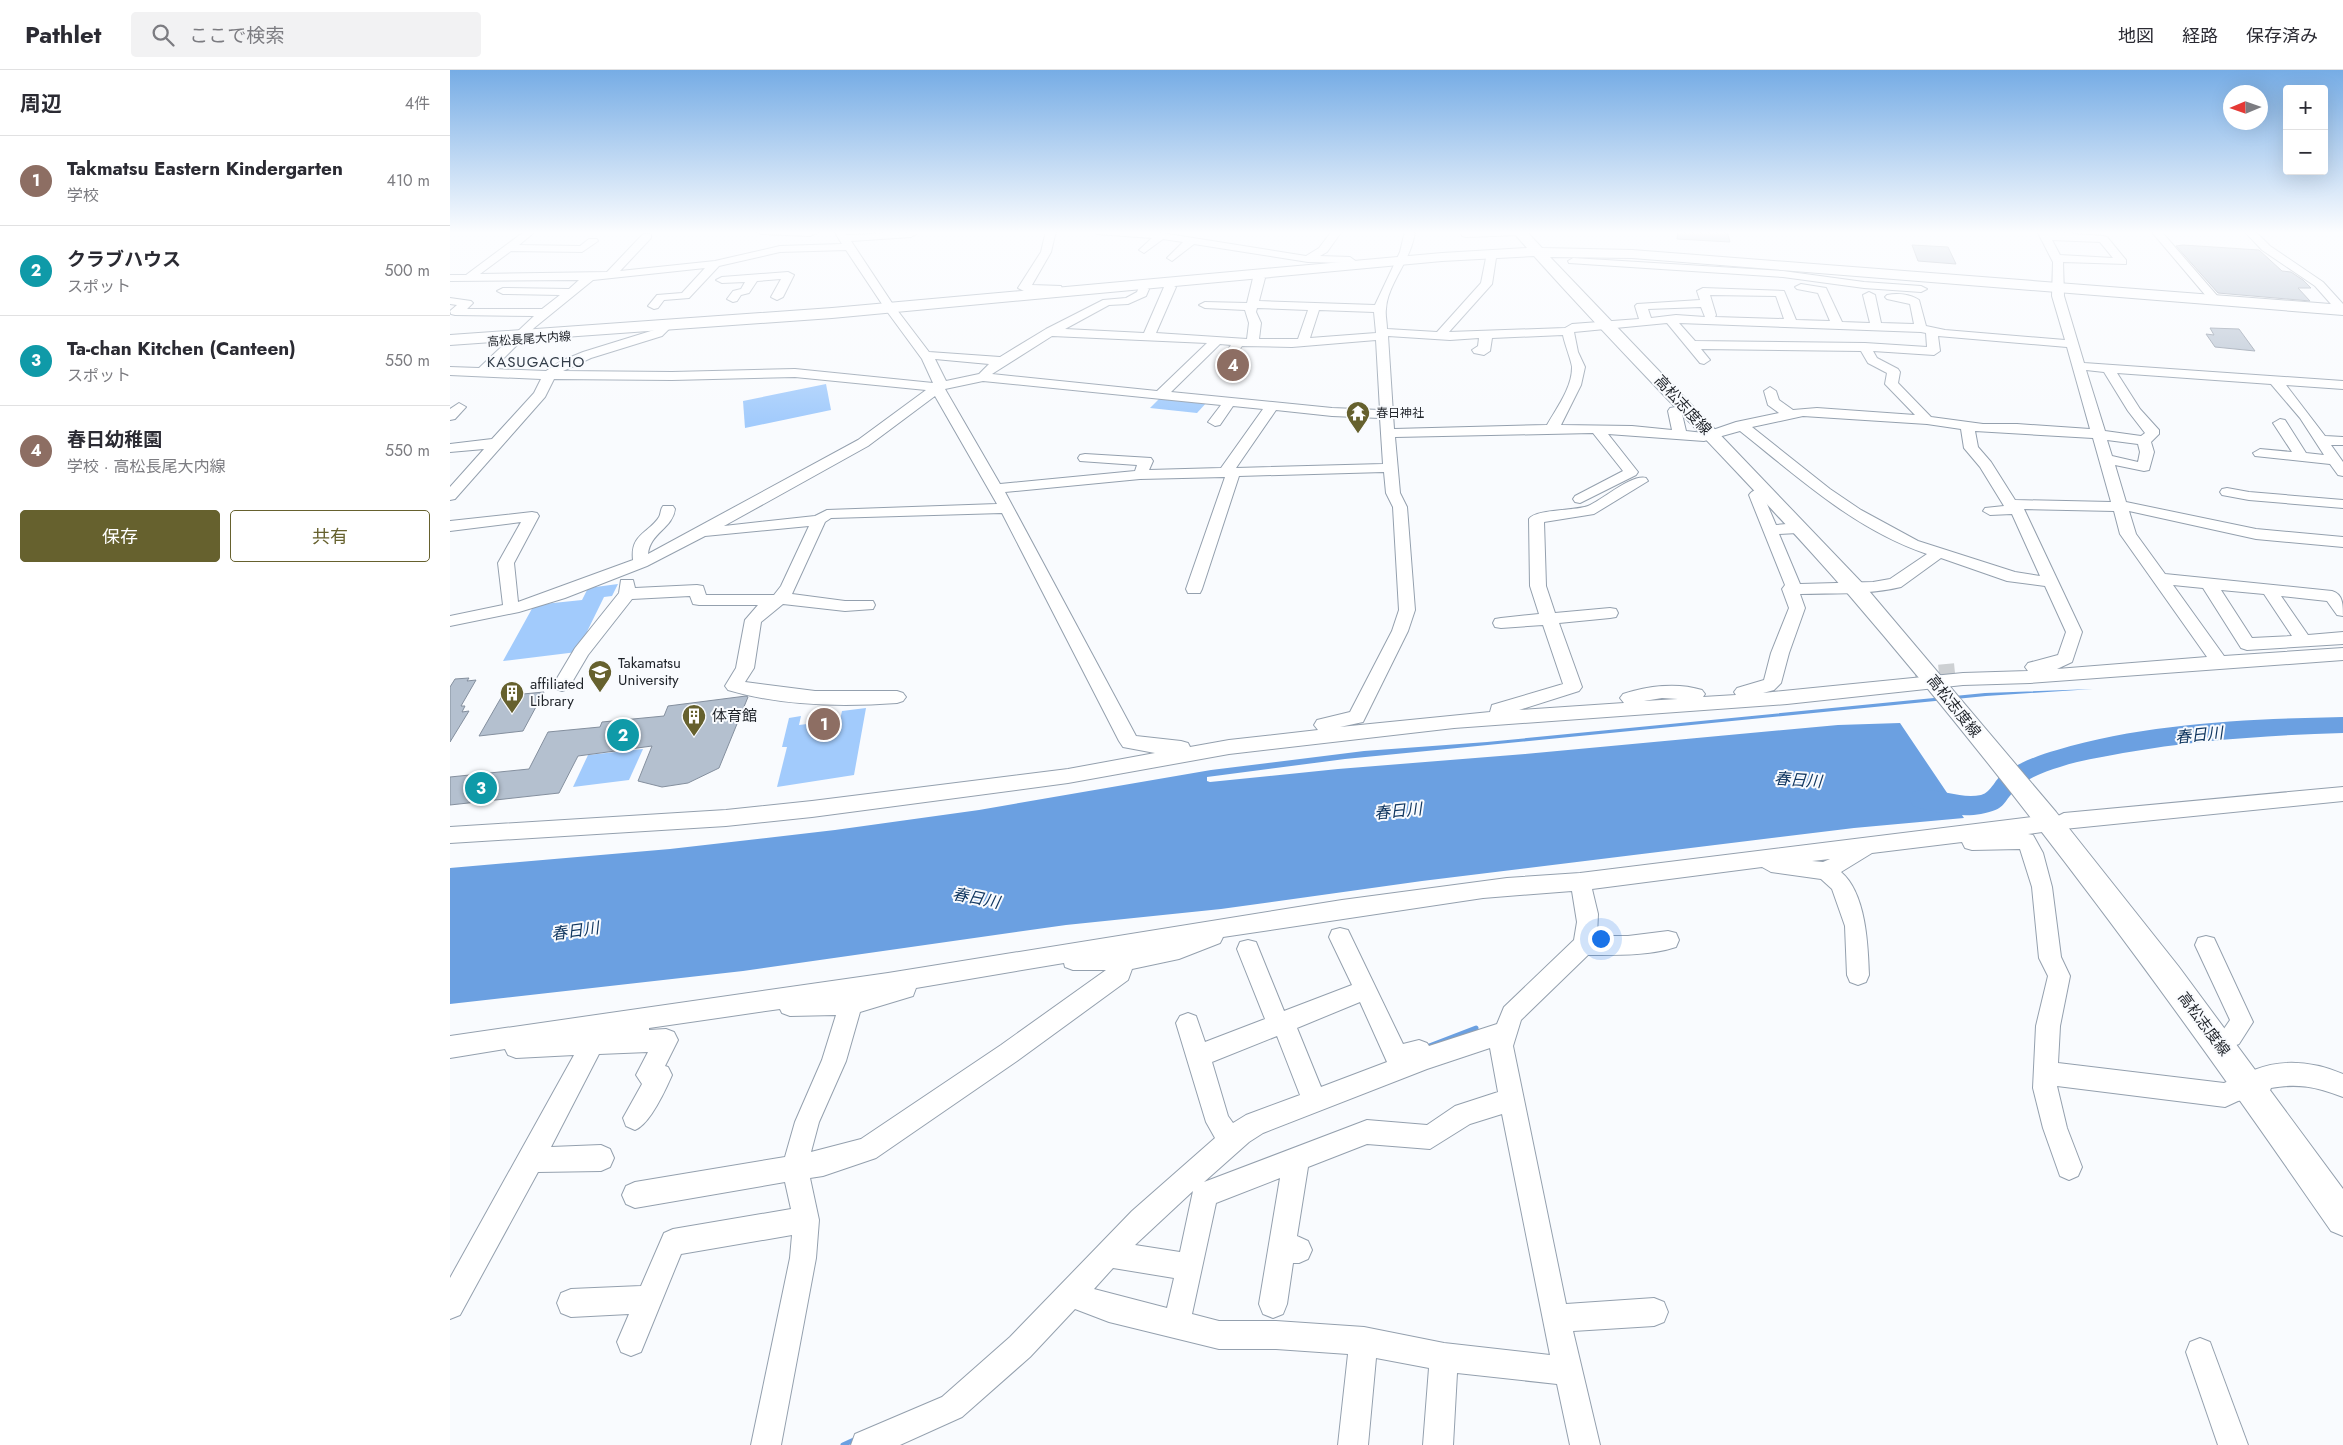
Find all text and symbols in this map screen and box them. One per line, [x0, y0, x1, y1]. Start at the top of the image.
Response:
search box [131, 12, 481, 57]
text: Pathlet [25, 17, 101, 52]
icon: search [149, 21, 177, 49]
text: ここで検索 [189, 22, 284, 49]
text: 地図 [2118, 23, 2154, 49]
text: 経路 [2182, 23, 2218, 49]
text: 保存済み [2246, 23, 2318, 49]
north arrow [2223, 85, 2268, 130]
map controls [2283, 85, 2328, 175]
button: + [2283, 85, 2328, 130]
text: 周辺 [20, 89, 62, 119]
text: 4件 [405, 92, 430, 115]
button: − [2283, 130, 2328, 175]
text: Takmatsu Eastern Kindergarten [67, 155, 343, 182]
text: 1 [32, 169, 40, 192]
text: 410 m [387, 169, 430, 192]
text: 学校 [67, 184, 99, 207]
text: クラブハウス [67, 246, 181, 273]
text: 2 [31, 259, 41, 282]
text: 500 m [384, 259, 430, 282]
text: スポット [67, 275, 131, 298]
street label: 高松長尾大内線 [486, 327, 572, 351]
text: Ta-chan Kitchen (Canteen) [67, 335, 296, 362]
pin: 4 [1217, 346, 1249, 384]
text: 3 [31, 349, 41, 372]
text: 550 m [385, 349, 430, 372]
district label: KASUGACHO [487, 351, 585, 373]
text: スポット [67, 364, 131, 387]
street label: 高松志度線 [1649, 370, 1717, 440]
temple icon: 春日神社 [1345, 400, 1371, 434]
place label: 春日神社 [1376, 404, 1424, 422]
text: 春日幼稚園 [67, 426, 162, 453]
text: 4 [30, 439, 42, 462]
text: 550 m [385, 439, 430, 462]
text: 学校 · 高松長尾大内線 [67, 455, 225, 478]
button: 保存 [20, 510, 220, 562]
button: 共有 [230, 510, 430, 562]
place label: Takamatsu University [618, 652, 681, 691]
school or university icon: Takamatsu University [587, 659, 613, 693]
street label: 高松志度線 [1922, 670, 1986, 742]
place label: affiliated Library [530, 673, 584, 712]
building icon: affiliated Library [499, 680, 525, 714]
building icon: 体育館 [681, 703, 707, 737]
place label: 体育館 [712, 705, 757, 727]
pin: 1 [808, 705, 840, 743]
pin: 2 [607, 716, 639, 754]
water label: 春日川 [2174, 721, 2226, 749]
water label: 春日川 [1773, 767, 1825, 793]
pin: 3 [465, 769, 497, 807]
water label: 春日川 [1373, 797, 1425, 825]
water label: 春日川 [950, 882, 1004, 914]
water label: 春日川 [550, 916, 602, 946]
your location [1588, 926, 1614, 952]
street label: 高松志度線 [2173, 987, 2235, 1061]

